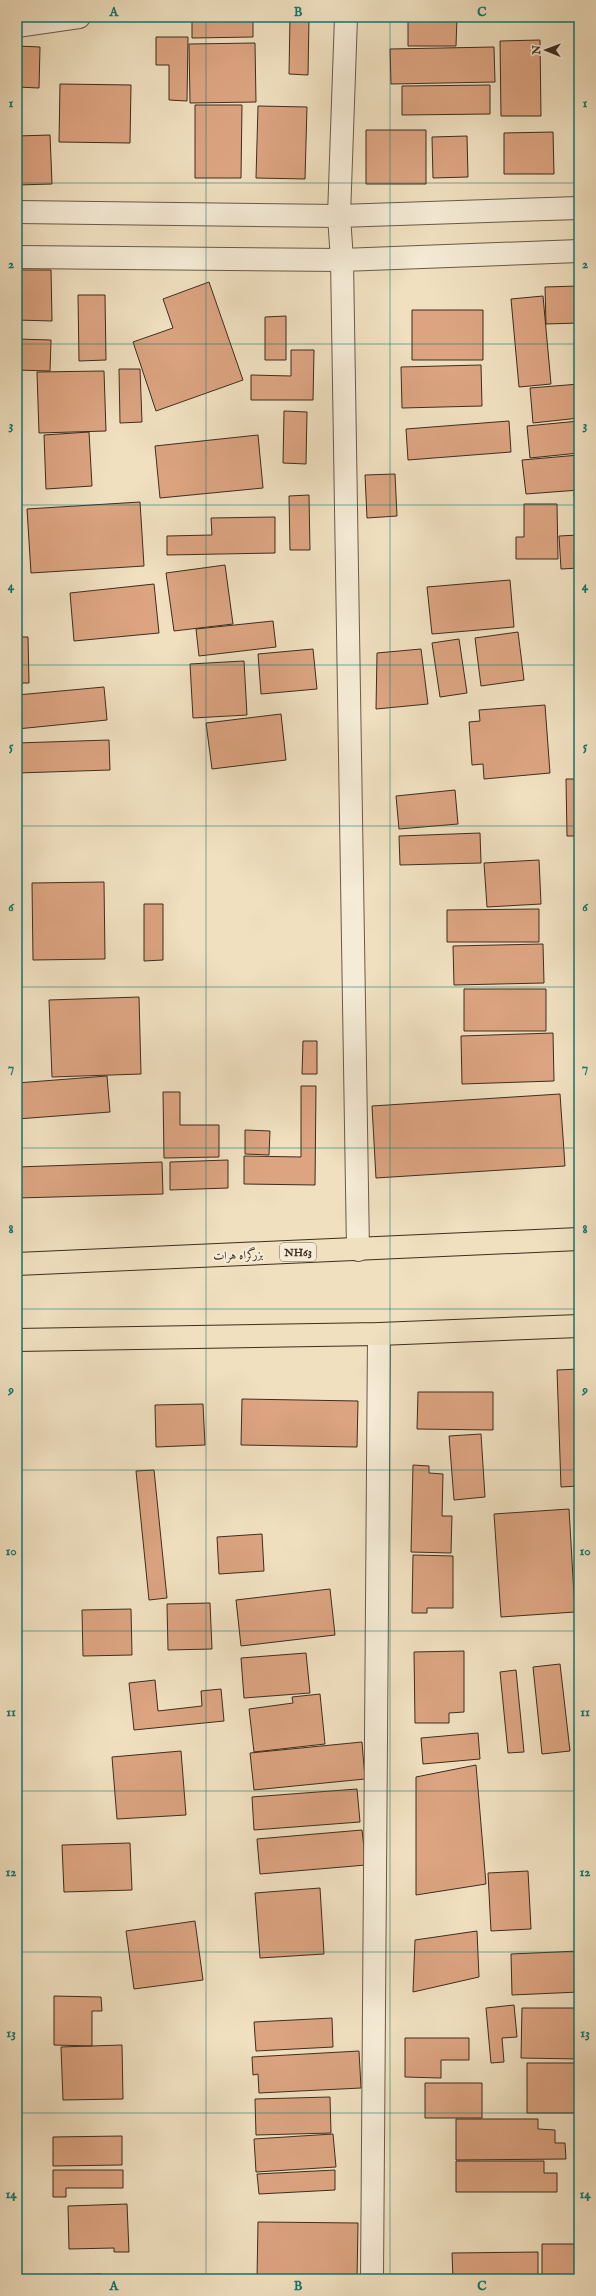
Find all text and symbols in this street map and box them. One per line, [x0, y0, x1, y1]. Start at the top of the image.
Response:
text: A [109, 4, 120, 21]
text: B [294, 4, 303, 21]
text: C [477, 4, 487, 21]
north arrow [526, 30, 566, 70]
text: N [530, 44, 544, 56]
text: 1 [9, 95, 14, 112]
text: 1 [583, 95, 588, 112]
text: 2 [8, 256, 14, 273]
text: 2 [582, 256, 588, 273]
text: 3 [9, 417, 14, 434]
text: 3 [583, 417, 588, 434]
text: 4 [8, 578, 15, 595]
text: 4 [582, 578, 589, 595]
text: 5 [9, 738, 14, 755]
text: 5 [583, 738, 588, 755]
text: 6 [8, 899, 14, 916]
text: 6 [582, 899, 588, 916]
text: 7 [8, 1060, 14, 1077]
text: 7 [582, 1060, 588, 1077]
text: 8 [8, 1221, 14, 1238]
text: 8 [582, 1221, 588, 1238]
road number: NH63 [280, 1243, 316, 1261]
street label: بزرگراه هرات [213, 1246, 263, 1264]
text: 9 [7, 1382, 14, 1399]
text: 9 [581, 1382, 588, 1399]
text: 10 [5, 1543, 17, 1560]
text: 10 [579, 1543, 591, 1560]
text: 11 [6, 1704, 16, 1721]
text: 11 [580, 1704, 590, 1721]
text: 12 [6, 1864, 16, 1881]
text: 12 [580, 1864, 590, 1881]
text: 13 [6, 2025, 16, 2042]
text: 13 [580, 2025, 590, 2042]
text: 14 [5, 2186, 17, 2203]
text: 14 [579, 2186, 591, 2203]
text: A [109, 2278, 120, 2295]
text: B [294, 2278, 303, 2295]
text: C [477, 2278, 487, 2295]

